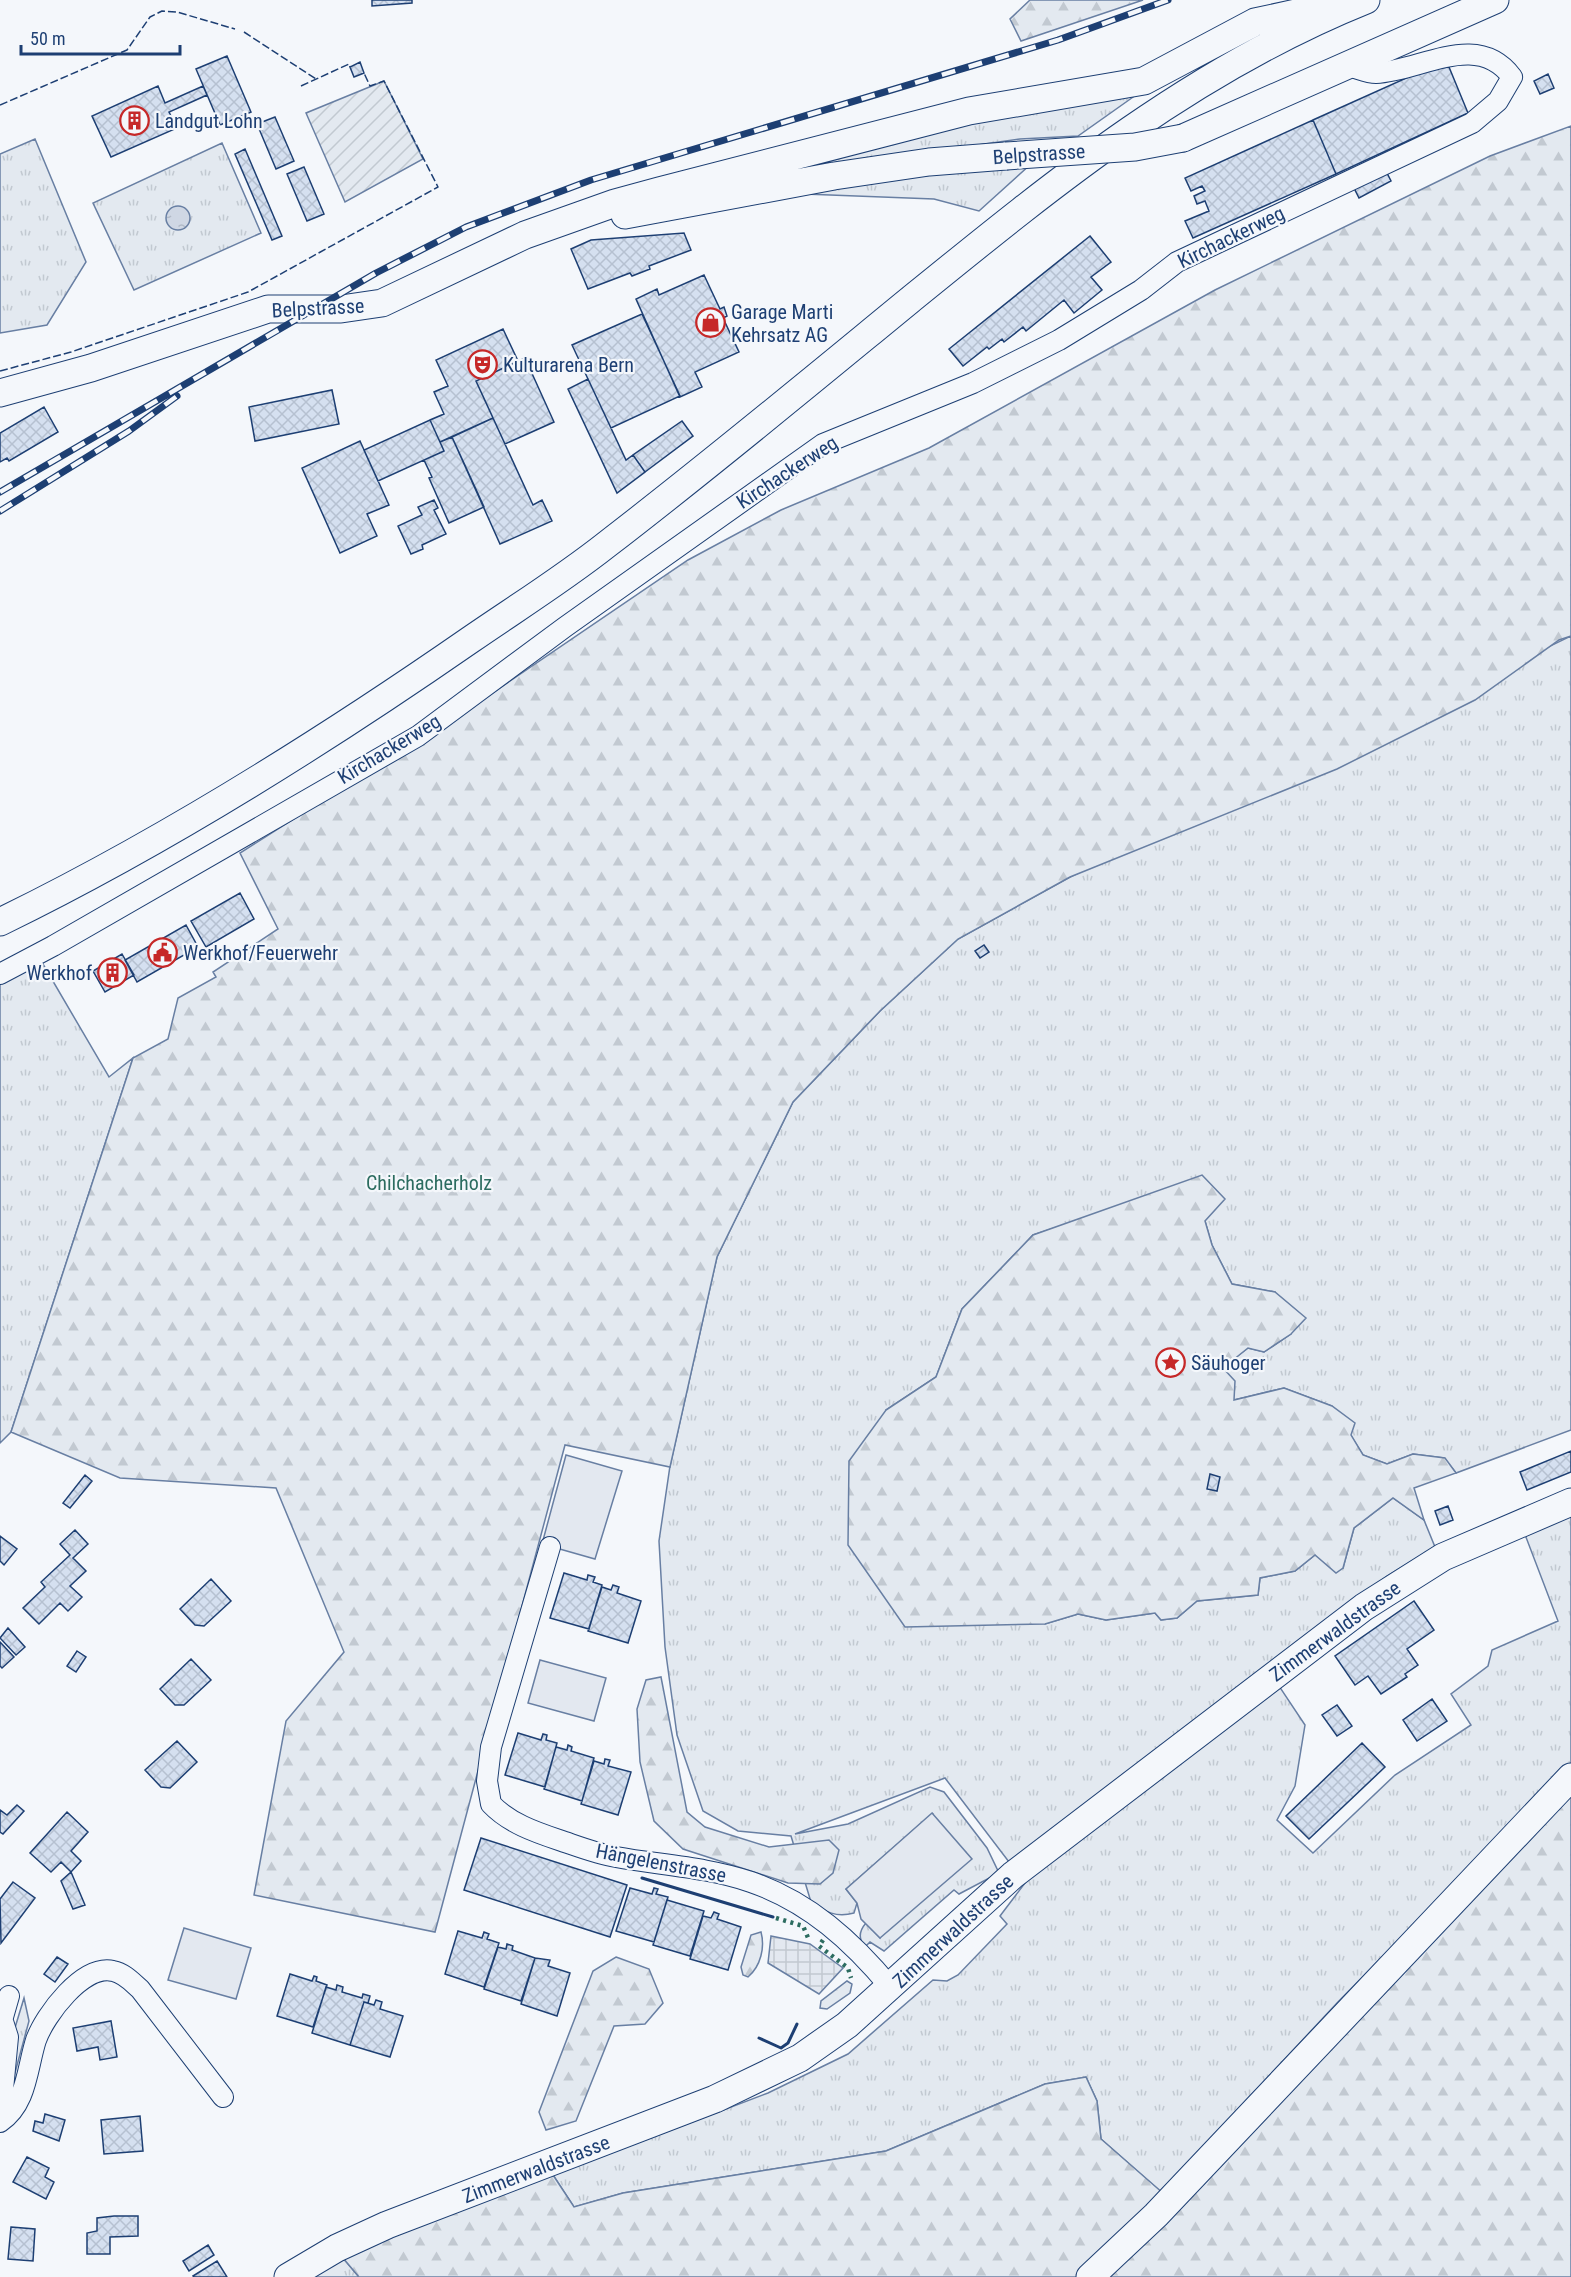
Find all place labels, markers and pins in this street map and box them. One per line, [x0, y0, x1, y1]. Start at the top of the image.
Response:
building icon: Landgut Lohn [118, 105, 150, 137]
place label: Landgut Lohn [155, 109, 263, 133]
place label: Garage Marti Kehrsatz AG [731, 300, 833, 347]
shop icon: Garage Marti Kehrsatz AG [694, 307, 726, 339]
theatre icon: Kulturarena Bern [466, 349, 498, 381]
place label: Kulturarena Bern [503, 353, 634, 377]
public building icon: Werkhof/Feuerwehr [146, 937, 178, 969]
place label: Werkhof/Feuerwehr [183, 941, 338, 965]
building icon: Werkhof [97, 957, 129, 989]
place label: Werkhof [27, 961, 93, 985]
place icon: Säuhoger [1154, 1347, 1186, 1379]
place label: Säuhoger [1191, 1351, 1266, 1375]

